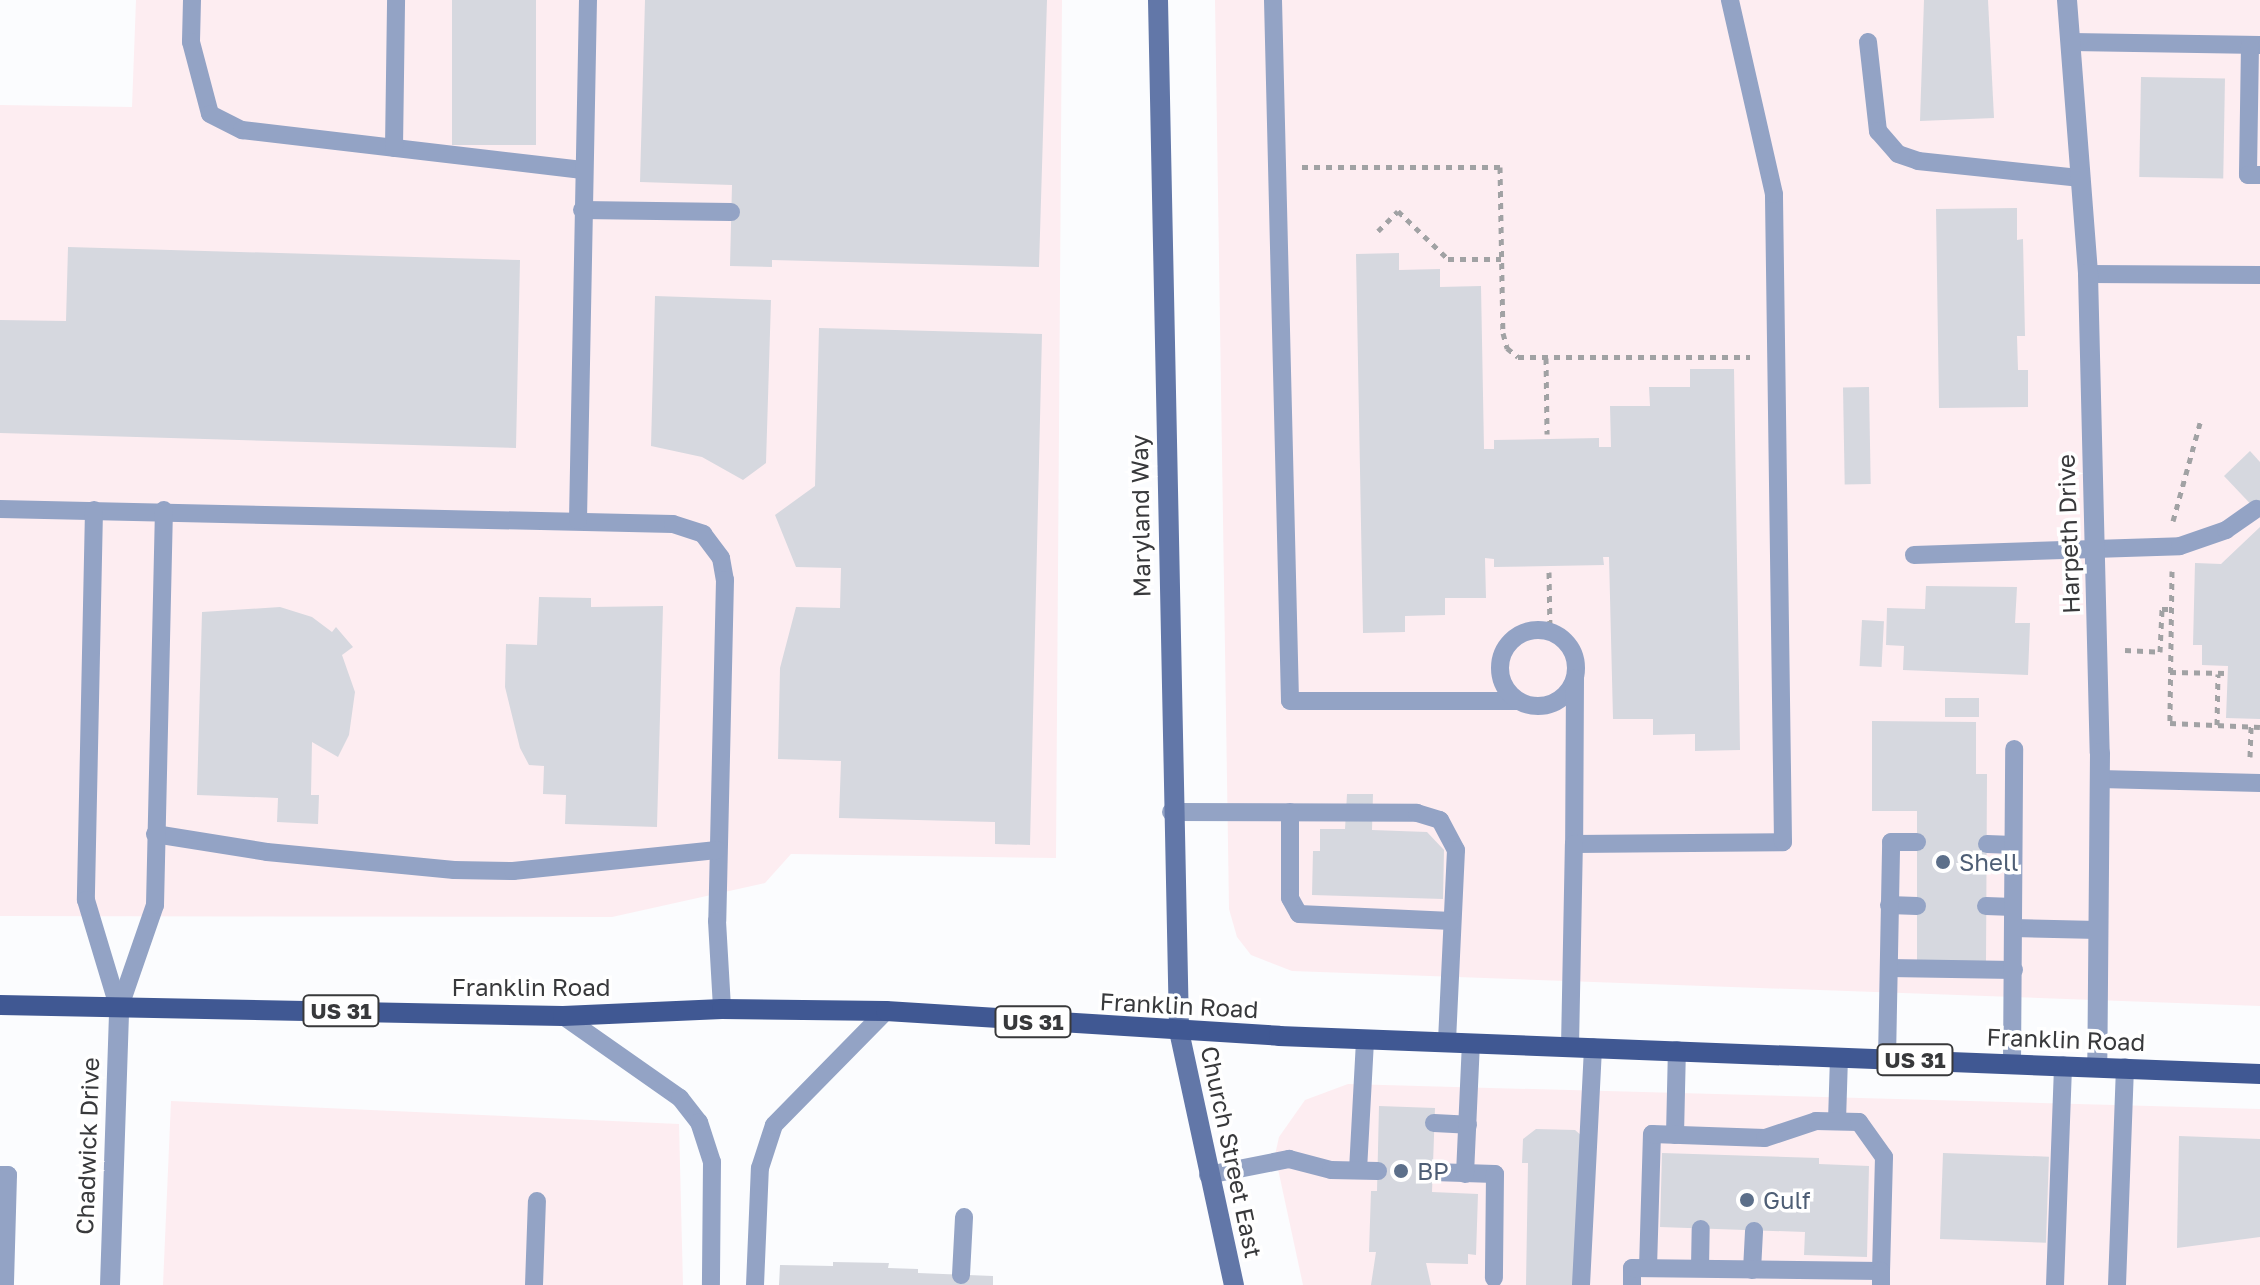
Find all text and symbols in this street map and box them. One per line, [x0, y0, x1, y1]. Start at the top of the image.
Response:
street label: Maryland Way [1124, 434, 1156, 598]
street label: Harpeth Drive [2051, 454, 2085, 614]
place label: Shell [1959, 848, 2018, 876]
marker: Shell [1934, 853, 1952, 871]
street label: Franklin Road [452, 973, 610, 1001]
street label: Franklin Road [1099, 986, 1259, 1024]
road number: US 31 [301, 993, 381, 1029]
road number: US 31 [993, 1004, 1073, 1040]
street label: Franklin Road [1986, 1022, 2146, 1056]
road number: US 31 [1875, 1042, 1955, 1078]
street label: Church Street East [1195, 1043, 1269, 1261]
street label: Chadwick Drive [70, 1057, 104, 1235]
place label: BP [1417, 1157, 1449, 1185]
marker: BP [1392, 1162, 1410, 1180]
place label: Gulf [1763, 1186, 1810, 1214]
marker: Gulf [1738, 1191, 1756, 1209]

